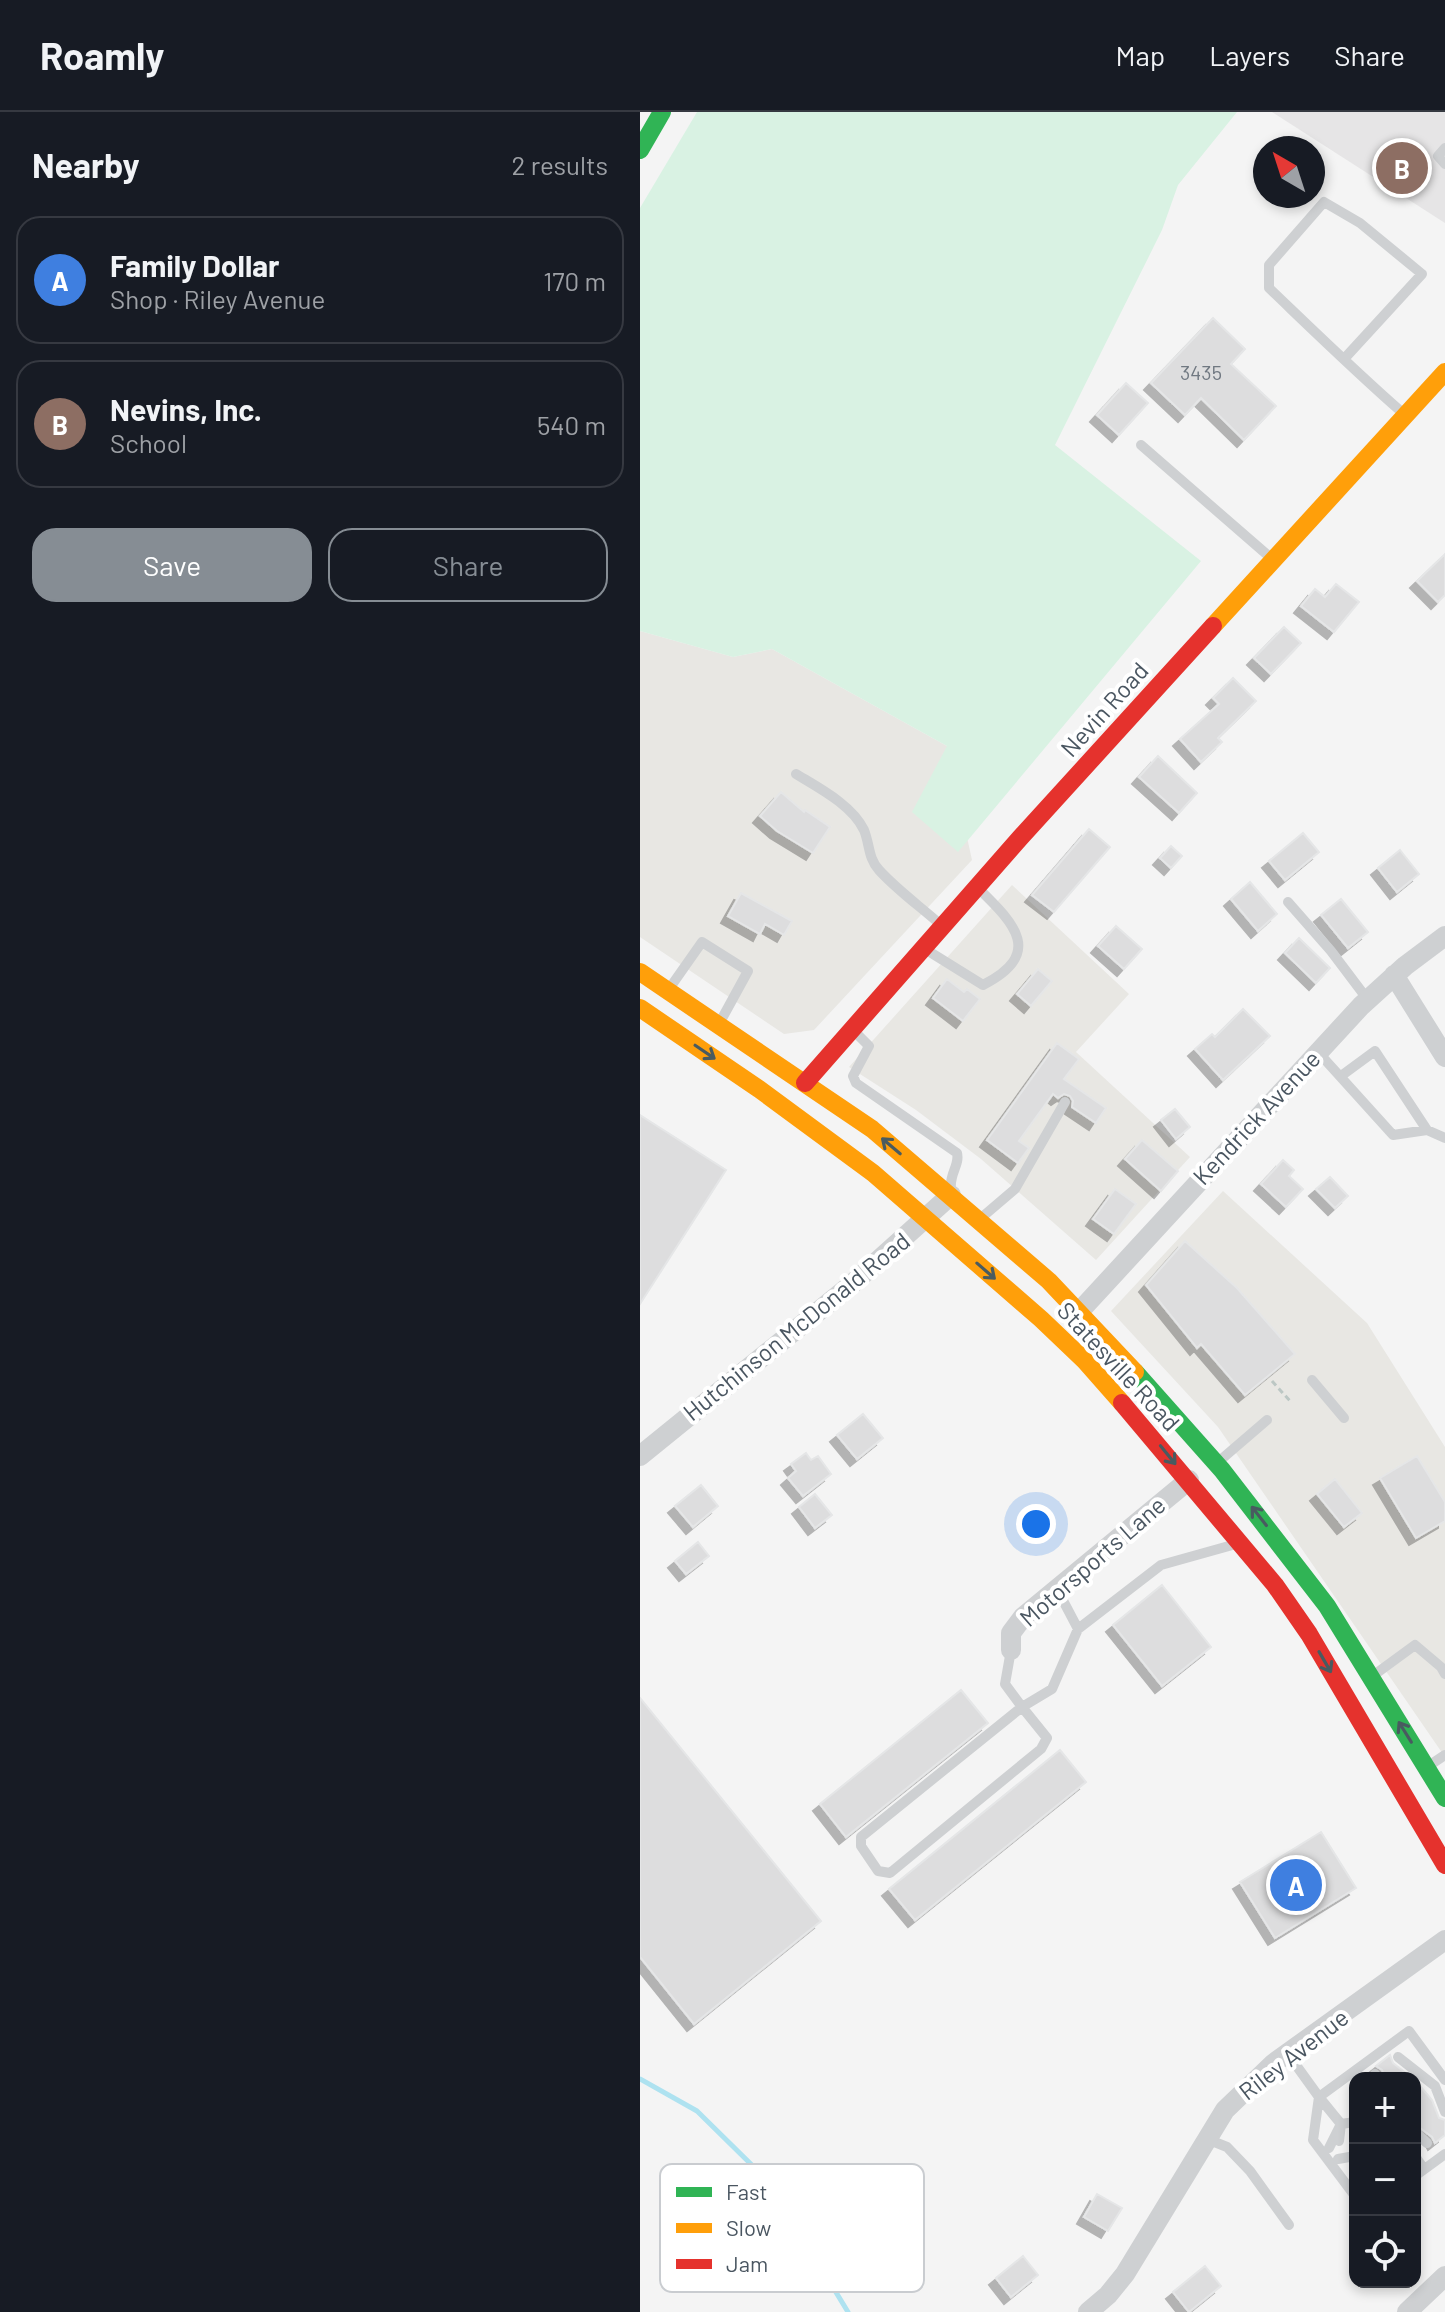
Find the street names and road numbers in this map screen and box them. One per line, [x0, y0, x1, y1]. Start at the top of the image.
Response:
street label: Nevin Road [1054, 656, 1154, 762]
street label: Kendrick Avenue [1186, 1044, 1326, 1190]
street label: Hutchinson McDonald Road [677, 1226, 915, 1426]
street label: Statesville Road [1052, 1295, 1186, 1437]
street label: Motorsports Lane [1013, 1490, 1171, 1632]
street label: Riley Avenue [1233, 2002, 1354, 2106]

